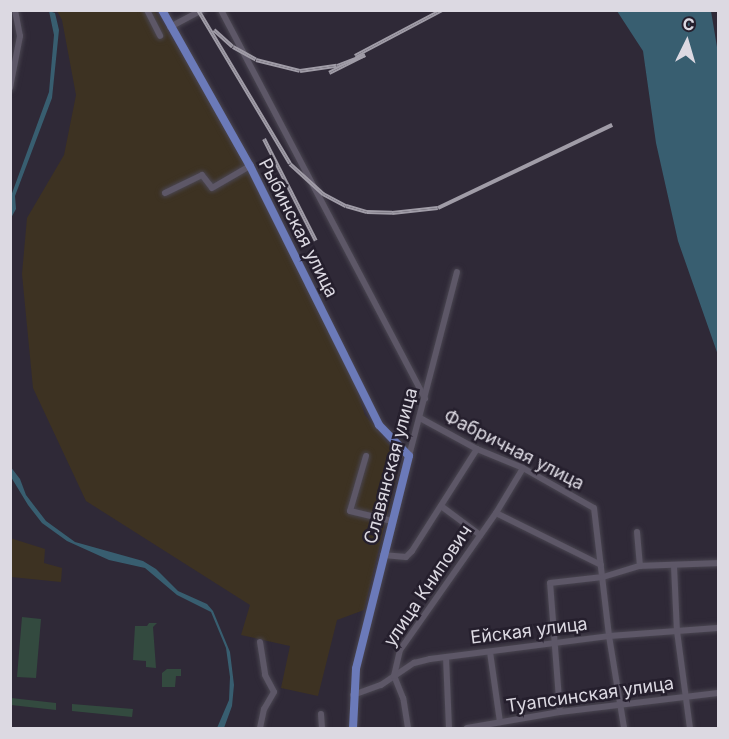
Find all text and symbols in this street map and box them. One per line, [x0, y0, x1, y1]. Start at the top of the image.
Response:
north arrow [657, 12, 717, 72]
text: С [682, 14, 695, 35]
street label: Рыбинская улица [254, 155, 342, 301]
street label: Славянская улица [360, 386, 422, 546]
street label: Фабричная улица [440, 405, 588, 495]
street label: улица Книпович [379, 521, 477, 651]
street label: Ейская улица [469, 613, 589, 649]
street label: Туапсинская улица [505, 673, 675, 717]

